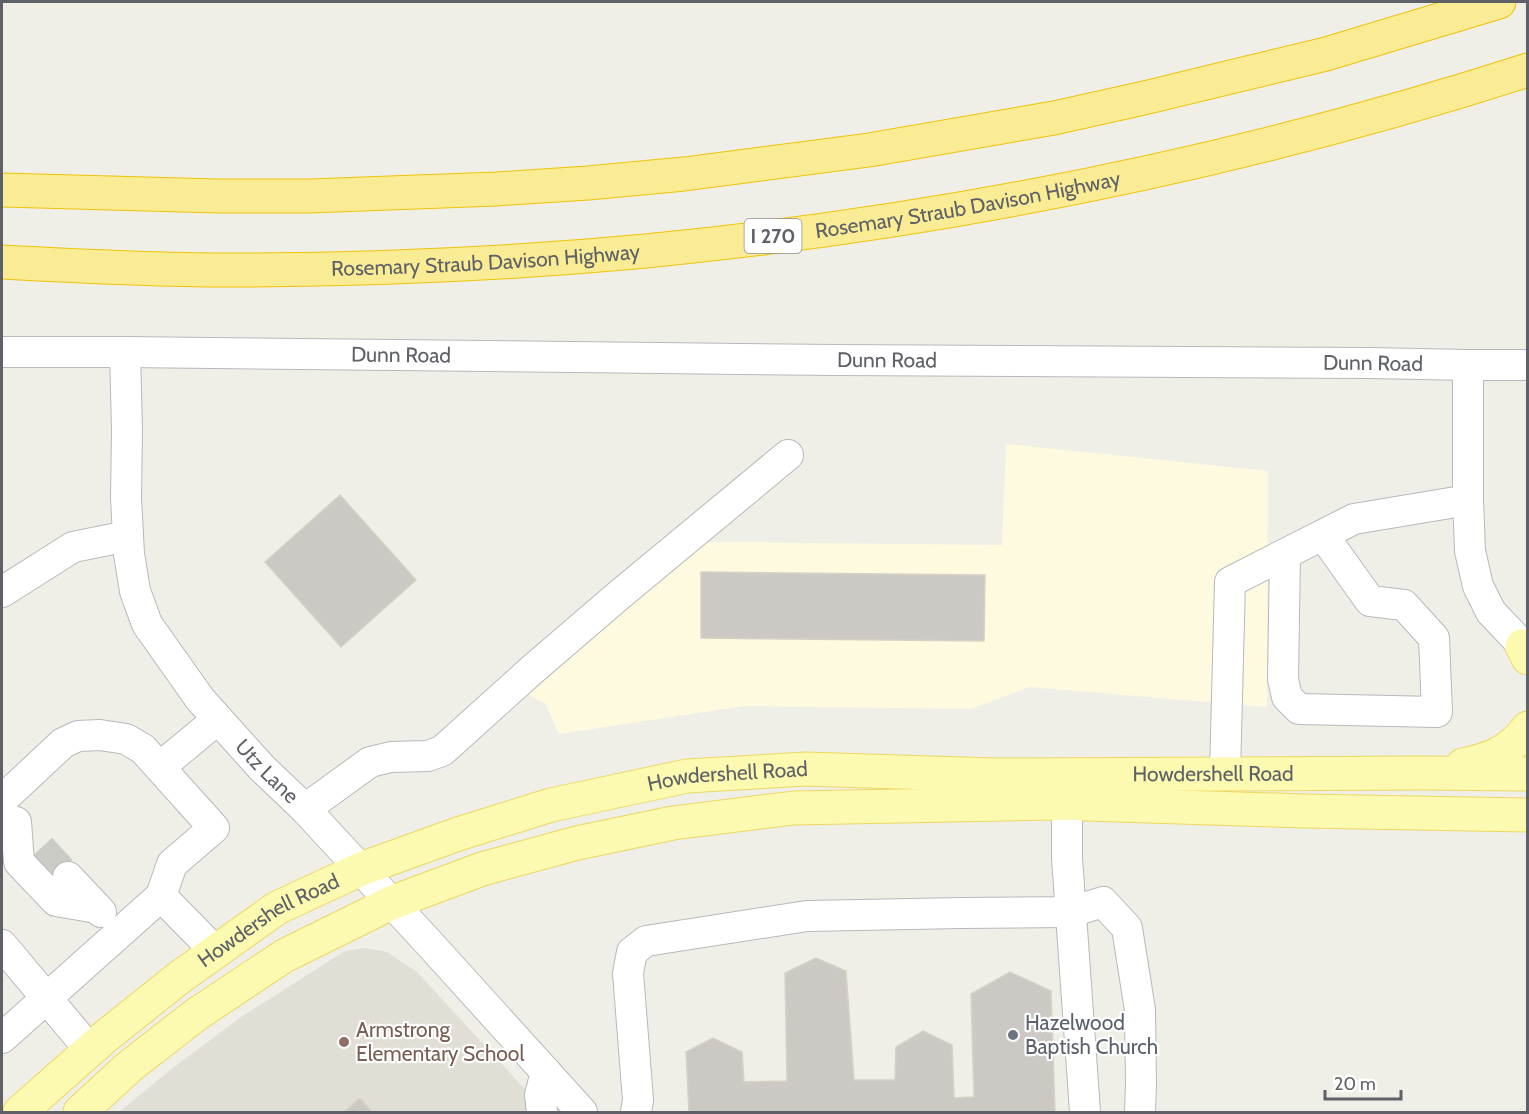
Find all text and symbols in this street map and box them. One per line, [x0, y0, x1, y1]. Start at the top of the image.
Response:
street label: Rosemary Straub Davison Highway [814, 165, 1123, 243]
road number: I 270 [744, 219, 802, 253]
street label: Rosemary Straub Davison Highway [331, 239, 641, 281]
street label: Dunn Road [351, 342, 451, 368]
street label: Dunn Road [837, 347, 937, 373]
street label: Dunn Road [1323, 350, 1423, 376]
street label: Utz Lane [230, 734, 304, 808]
street label: Howdershell Road [645, 756, 808, 796]
street label: Howdershell Road [1132, 761, 1294, 786]
street label: Howdershell Road [193, 868, 343, 972]
place label: Hazelwood Baptish Church [1025, 1010, 1158, 1059]
place label: Armstrong Elementary School [356, 1017, 524, 1066]
marker: Hazelwood Baptish Church [1006, 1028, 1020, 1042]
marker: Armstrong Elementary School [337, 1035, 351, 1049]
scale bar [1325, 1063, 1402, 1101]
text: 20 m [1334, 1073, 1376, 1095]

